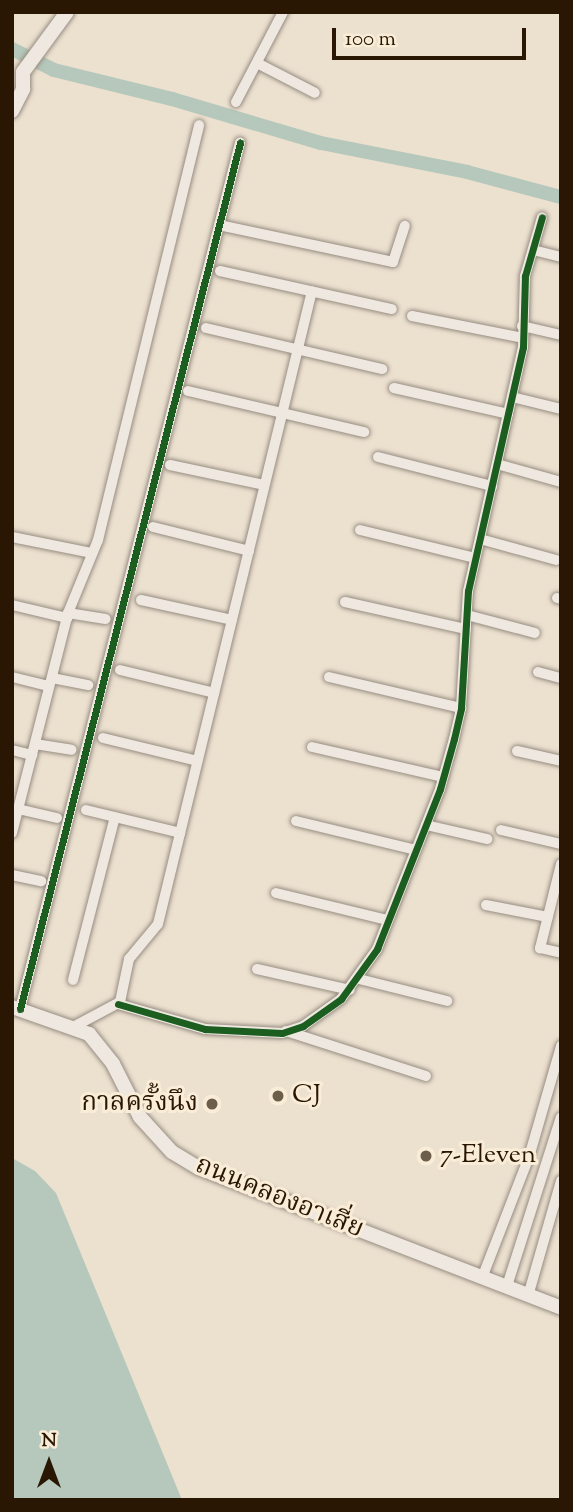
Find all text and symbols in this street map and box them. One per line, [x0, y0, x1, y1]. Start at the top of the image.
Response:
scale bar [335, 14, 529, 58]
text: 100 m [345, 25, 396, 55]
place label: CJ [292, 1080, 321, 1112]
place label: กาลครั้งนึง [81, 1088, 198, 1120]
marker: CJ [270, 1088, 286, 1104]
marker: กาลครั้งนึง [204, 1096, 220, 1112]
place label: 7-Eleven [440, 1140, 536, 1172]
marker: 7-Eleven [418, 1148, 434, 1164]
street label: ถนนคลองอาเสี่ย [190, 1150, 368, 1246]
north arrow [14, 1428, 84, 1498]
text: N [41, 1428, 57, 1455]

